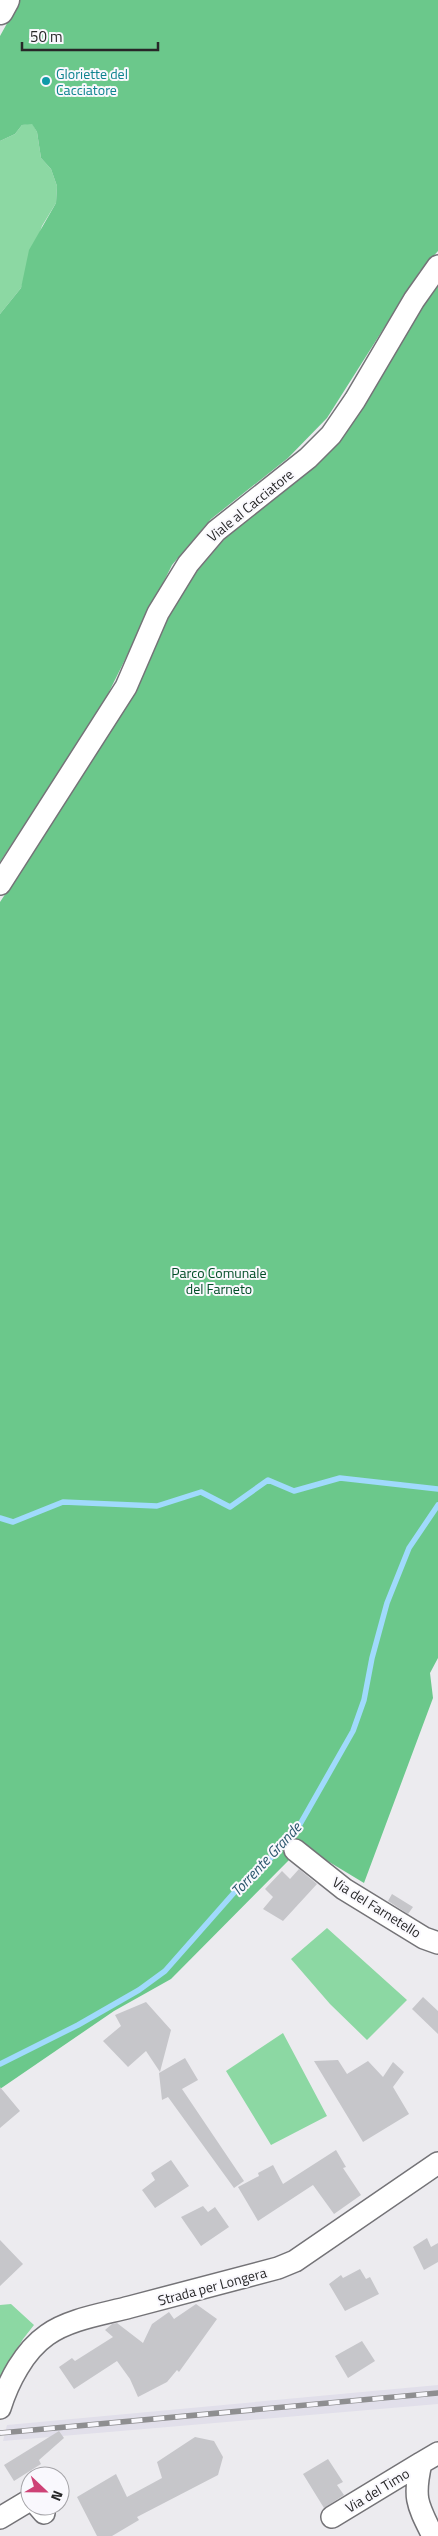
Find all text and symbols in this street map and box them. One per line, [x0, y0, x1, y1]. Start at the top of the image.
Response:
scale bar [22, 20, 159, 52]
text: 50 m [30, 25, 63, 48]
place label: Gloriette del Cacciatore [56, 63, 128, 100]
marker: Gloriette del Cacciatore [40, 75, 52, 87]
street label: Viale al Cacciatore [202, 464, 298, 546]
park label: Parco Comunale del Farneto [171, 1262, 267, 1299]
water label: Torrente Grande [225, 1816, 307, 1901]
street label: Via del Farnetello [329, 1871, 425, 1943]
street label: Strada per Longera [155, 2261, 269, 2311]
street label: Via del Timo [341, 2463, 413, 2517]
north arrow [20, 2466, 70, 2516]
text: N [46, 2488, 69, 2504]

